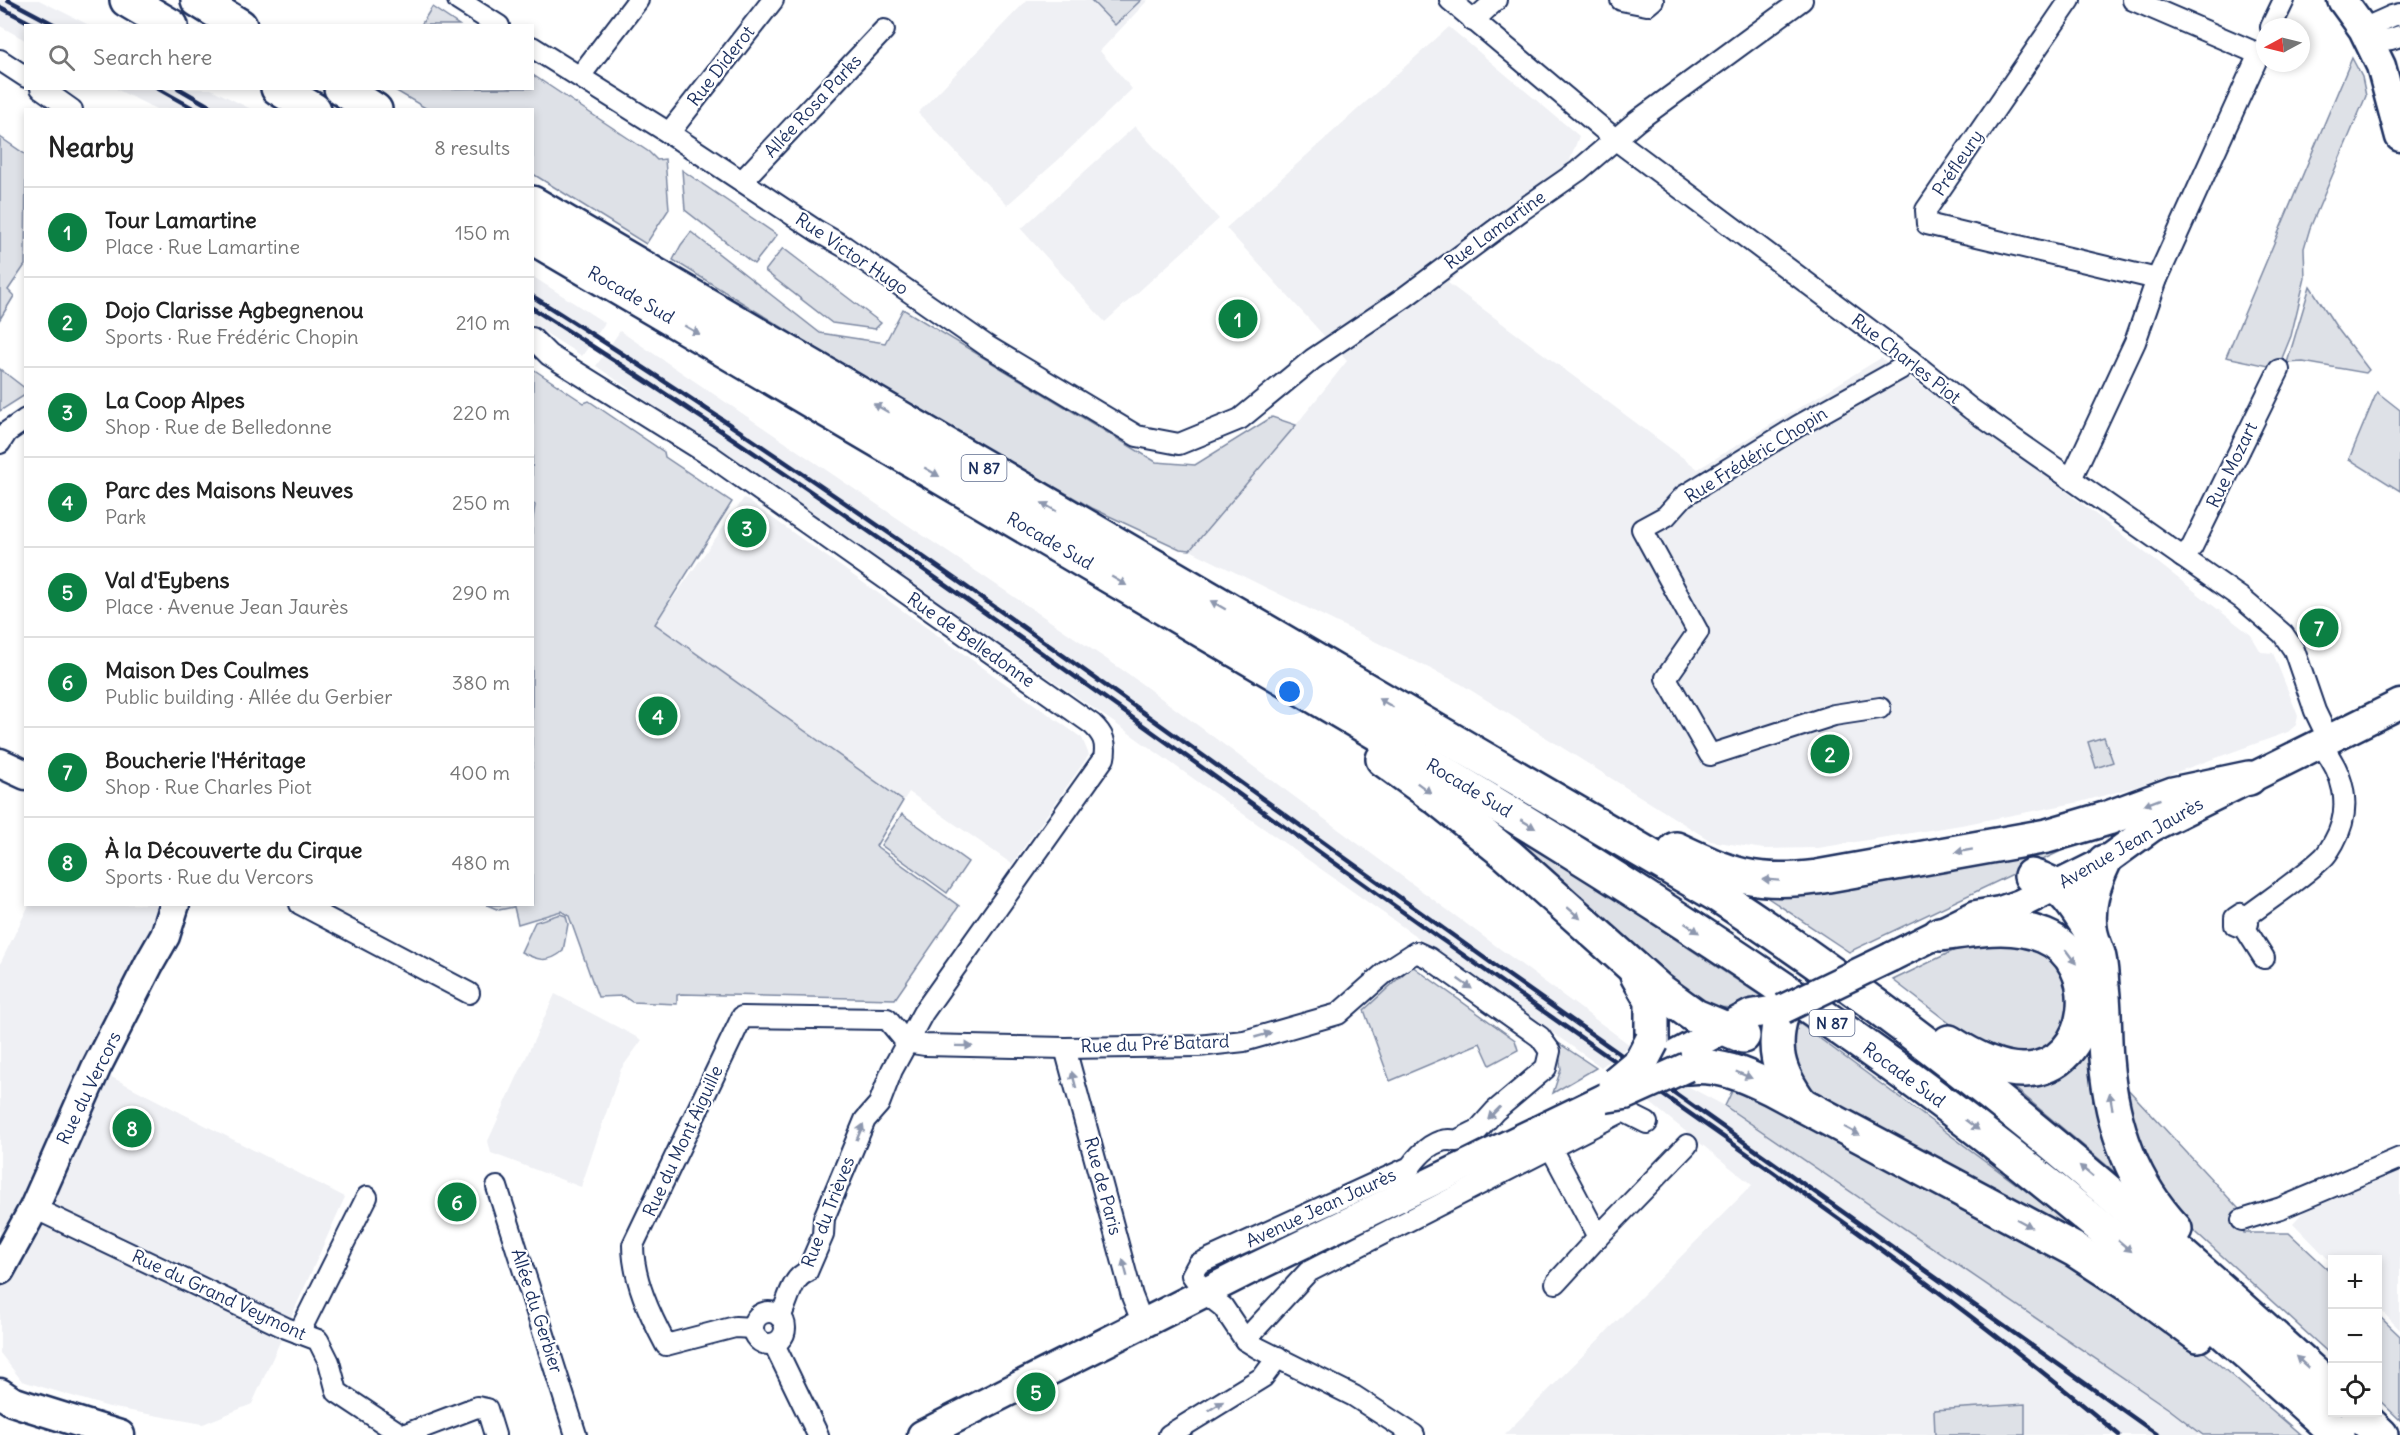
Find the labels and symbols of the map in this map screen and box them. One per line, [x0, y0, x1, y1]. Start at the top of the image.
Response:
north arrow [2256, 18, 2310, 72]
street label: Rue Diderot [682, 21, 759, 111]
street label: Allée Rosa Parks [759, 49, 866, 162]
street label: Préfleury [1927, 125, 1988, 200]
street label: Rue Lamartine [1440, 185, 1550, 274]
street label: Rue Victor Hugo [791, 207, 913, 300]
street label: Rocade Sud [584, 261, 679, 329]
pin: 1 [1218, 296, 1258, 342]
street label: Rue Charles Piot [1847, 309, 1966, 409]
one-way arrow [684, 325, 700, 336]
street label: Rue Frédéric Chopin [1680, 401, 1831, 508]
one-way arrow [872, 403, 889, 413]
street label: Rue Mozart [2201, 418, 2262, 511]
road number: N 87 [962, 455, 1006, 481]
one-way arrow [924, 466, 940, 477]
one-way arrow [1041, 501, 1057, 512]
pin: 3 [728, 506, 766, 550]
street label: Rocade Sud [1003, 507, 1098, 575]
one-way arrow [1111, 576, 1128, 586]
street label: Rue de Belledonne [903, 587, 1040, 692]
one-way arrow [1209, 600, 1226, 610]
pin: 7 [2300, 606, 2338, 650]
your location [1275, 677, 1304, 706]
pin: 4 [638, 694, 678, 738]
one-way arrow [1377, 698, 1394, 708]
pin: 2 [1810, 732, 1850, 777]
street label: Rocade Sud [1422, 753, 1517, 822]
one-way arrow [1416, 782, 1432, 795]
street label: Avenue Jean Jaurès [2054, 792, 2207, 893]
one-way arrow [2143, 797, 2161, 807]
one-way arrow [1520, 818, 1536, 829]
one-way arrow [1954, 847, 1973, 856]
one-way arrow [1762, 875, 1781, 885]
one-way arrow [1566, 906, 1581, 919]
one-way arrow [1684, 923, 1700, 934]
one-way arrow [2064, 950, 2076, 965]
one-way arrow [1457, 978, 1473, 990]
road number: N 87 [1810, 1010, 1854, 1036]
street label: Rue du Vercors [51, 1027, 126, 1148]
street label: Rue du Pré Batard [1080, 1029, 1230, 1058]
one-way arrow [1254, 1030, 1272, 1039]
street label: Rocade Sud [1859, 1037, 1950, 1112]
one-way arrow [954, 1041, 973, 1051]
street label: Rue du Mont Aiguille [637, 1061, 728, 1220]
one-way arrow [1735, 1070, 1753, 1080]
one-way arrow [1068, 1071, 1078, 1089]
one-way arrow [2106, 1092, 2115, 1111]
one-way arrow [1488, 1105, 1502, 1119]
pin: 8 [112, 1106, 152, 1150]
one-way arrow [1964, 1119, 1980, 1131]
one-way arrow [855, 1122, 865, 1140]
one-way arrow [1844, 1126, 1861, 1136]
street label: Rue de Paris [1079, 1134, 1128, 1237]
street label: Rue du Trièves [796, 1153, 859, 1271]
street label: Avenue Jean Jaurès [1242, 1163, 1399, 1252]
one-way arrow [2079, 1165, 2094, 1178]
pin: 6 [438, 1180, 476, 1224]
one-way arrow [2016, 1218, 2033, 1228]
one-way arrow [2117, 1240, 2132, 1252]
street label: Rue du Grand Veymont [128, 1244, 310, 1345]
street label: Allée du Gerbier [506, 1246, 569, 1377]
one-way arrow [1120, 1259, 1129, 1277]
one-way arrow [2295, 1356, 2310, 1369]
pin: 5 [1016, 1370, 1056, 1414]
one-way arrow [1208, 1400, 1224, 1411]

